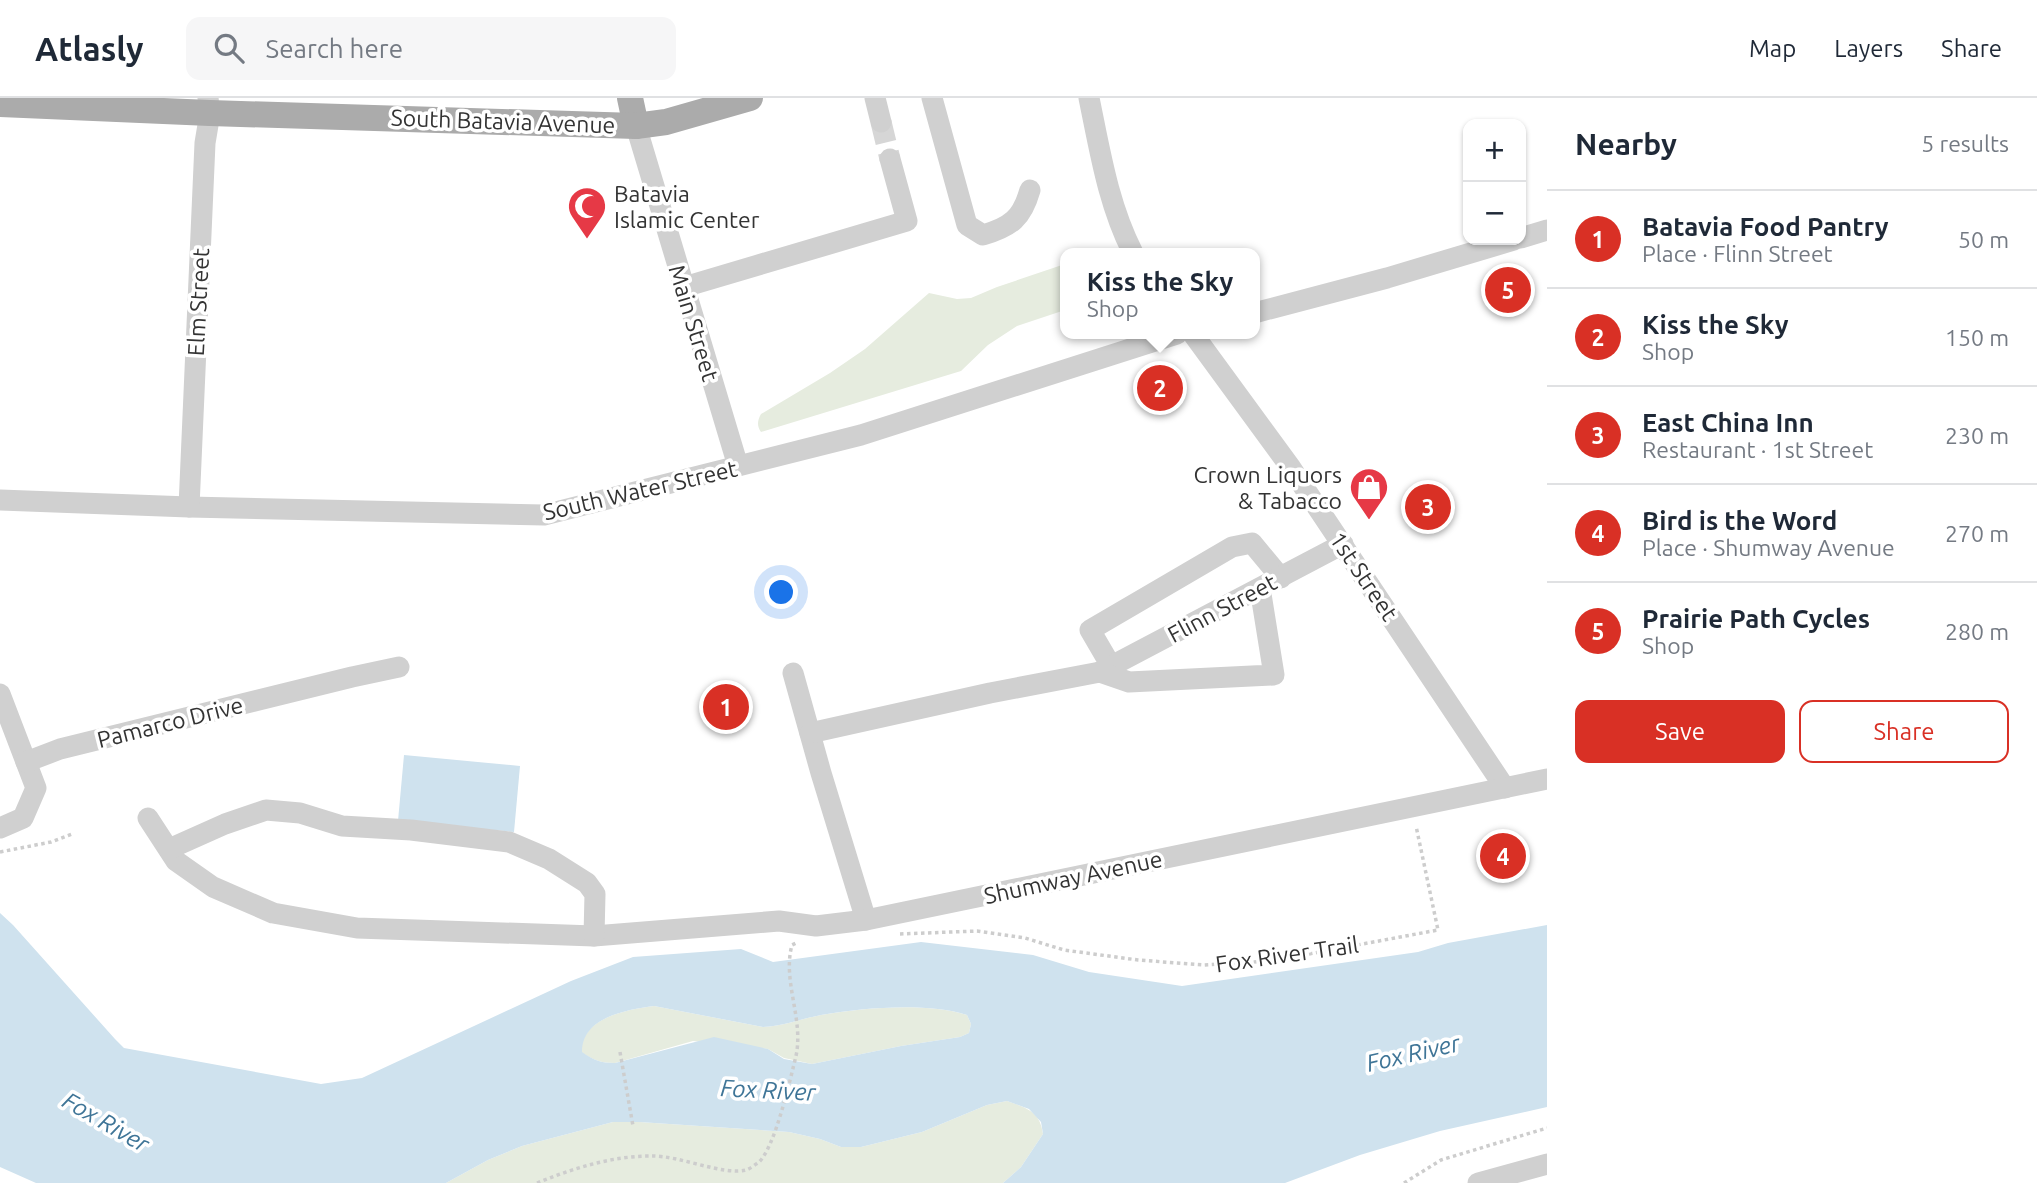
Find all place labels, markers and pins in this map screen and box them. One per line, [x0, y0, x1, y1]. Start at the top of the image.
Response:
place label: Batavia Islamic Center [614, 181, 760, 232]
mosque icon: Batavia Islamic Center [566, 185, 608, 240]
pin: 5 [1485, 264, 1531, 316]
pin: 2 [1137, 362, 1183, 414]
place label: Crown Liquors & Tabacco [1193, 462, 1342, 513]
shop icon: Crown Liquors & Tabacco [1348, 466, 1390, 521]
pin: 3 [1405, 481, 1451, 533]
pin: 1 [703, 681, 749, 733]
pin: 4 [1480, 830, 1526, 882]

